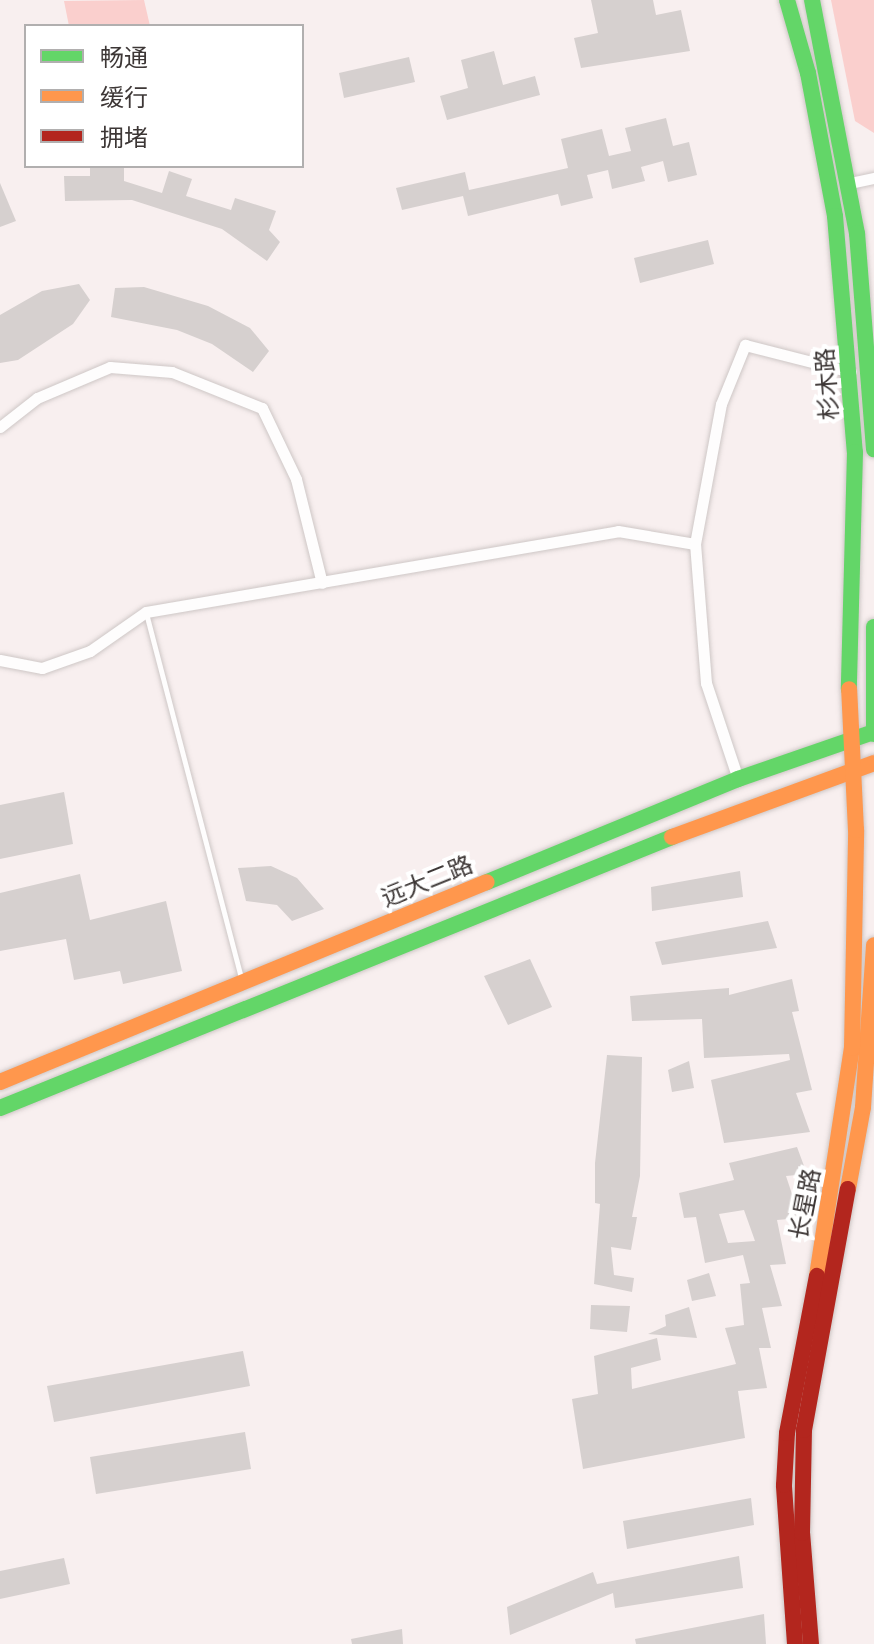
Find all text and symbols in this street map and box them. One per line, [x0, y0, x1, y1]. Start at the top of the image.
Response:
legend [24, 24, 304, 168]
text: 畅通 [100, 41, 148, 74]
text: 缓行 [100, 81, 148, 114]
text: 拥堵 [100, 121, 148, 154]
street label: 杉木路 [810, 347, 844, 421]
street label: 远大二路 [377, 850, 477, 912]
street label: 长星路 [784, 1166, 826, 1242]

